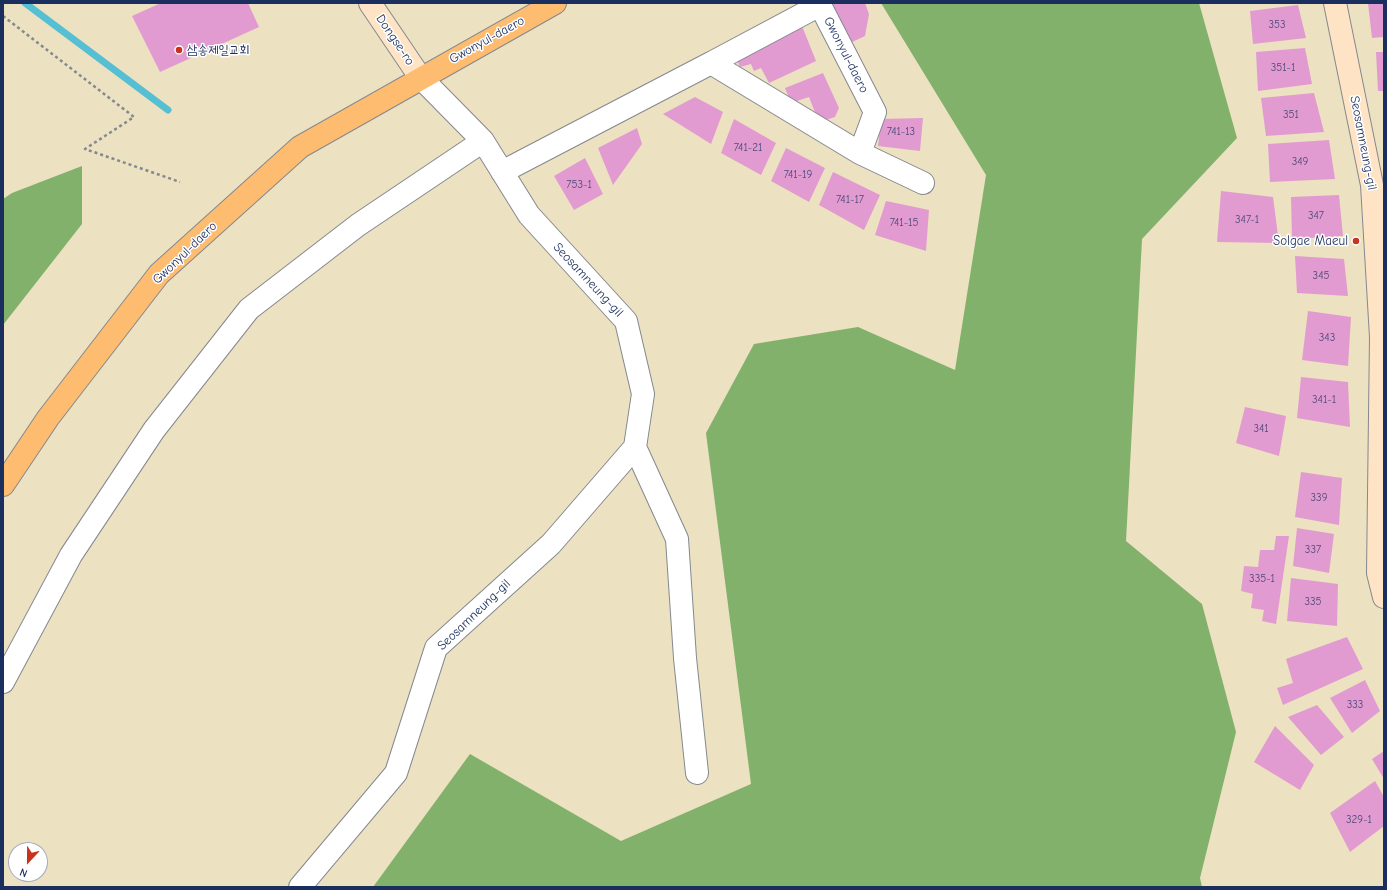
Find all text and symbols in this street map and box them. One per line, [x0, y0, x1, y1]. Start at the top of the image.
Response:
street label: Dongse-ro [372, 12, 418, 68]
street label: Gwonyul-daero [447, 13, 527, 67]
street label: Gwonyul-daero [820, 14, 872, 96]
house number: 353 [1268, 18, 1286, 32]
place label: 삼송제일교회 [187, 42, 250, 58]
marker: 삼송제일교회 [174, 45, 184, 55]
house number: 351-1 [1271, 61, 1295, 75]
street label: Seosamneung-gil [1346, 95, 1380, 191]
house number: 351 [1283, 108, 1299, 122]
house number: 741-13 [887, 125, 915, 139]
house number: 741-21 [734, 141, 762, 155]
house number: 349 [1292, 155, 1308, 169]
house number: 741-19 [784, 168, 812, 182]
house number: 753-1 [566, 178, 592, 192]
house number: 741-17 [836, 193, 864, 207]
house number: 347 [1308, 209, 1324, 223]
house number: 347-1 [1235, 213, 1259, 227]
house number: 741-15 [890, 216, 918, 230]
street label: Gwonyul-daero [150, 218, 220, 288]
place label: Solgae Maeul [1273, 233, 1348, 249]
marker: Solgae Maeul [1351, 236, 1361, 246]
street label: Seosamneung-gil [550, 240, 626, 320]
house number: 345 [1313, 269, 1329, 283]
house number: 343 [1319, 331, 1335, 345]
house number: 341-1 [1312, 393, 1336, 407]
house number: 341 [1253, 422, 1269, 436]
house number: 339 [1311, 491, 1327, 505]
house number: 337 [1305, 543, 1321, 557]
house number: 335-1 [1249, 572, 1275, 586]
street label: Seosamneung-gil [434, 576, 514, 654]
house number: 335 [1304, 595, 1322, 609]
house number: 333 [1347, 698, 1363, 712]
house number: 329-1 [1346, 813, 1372, 827]
north arrow [8, 842, 48, 882]
text: N [18, 865, 29, 880]

